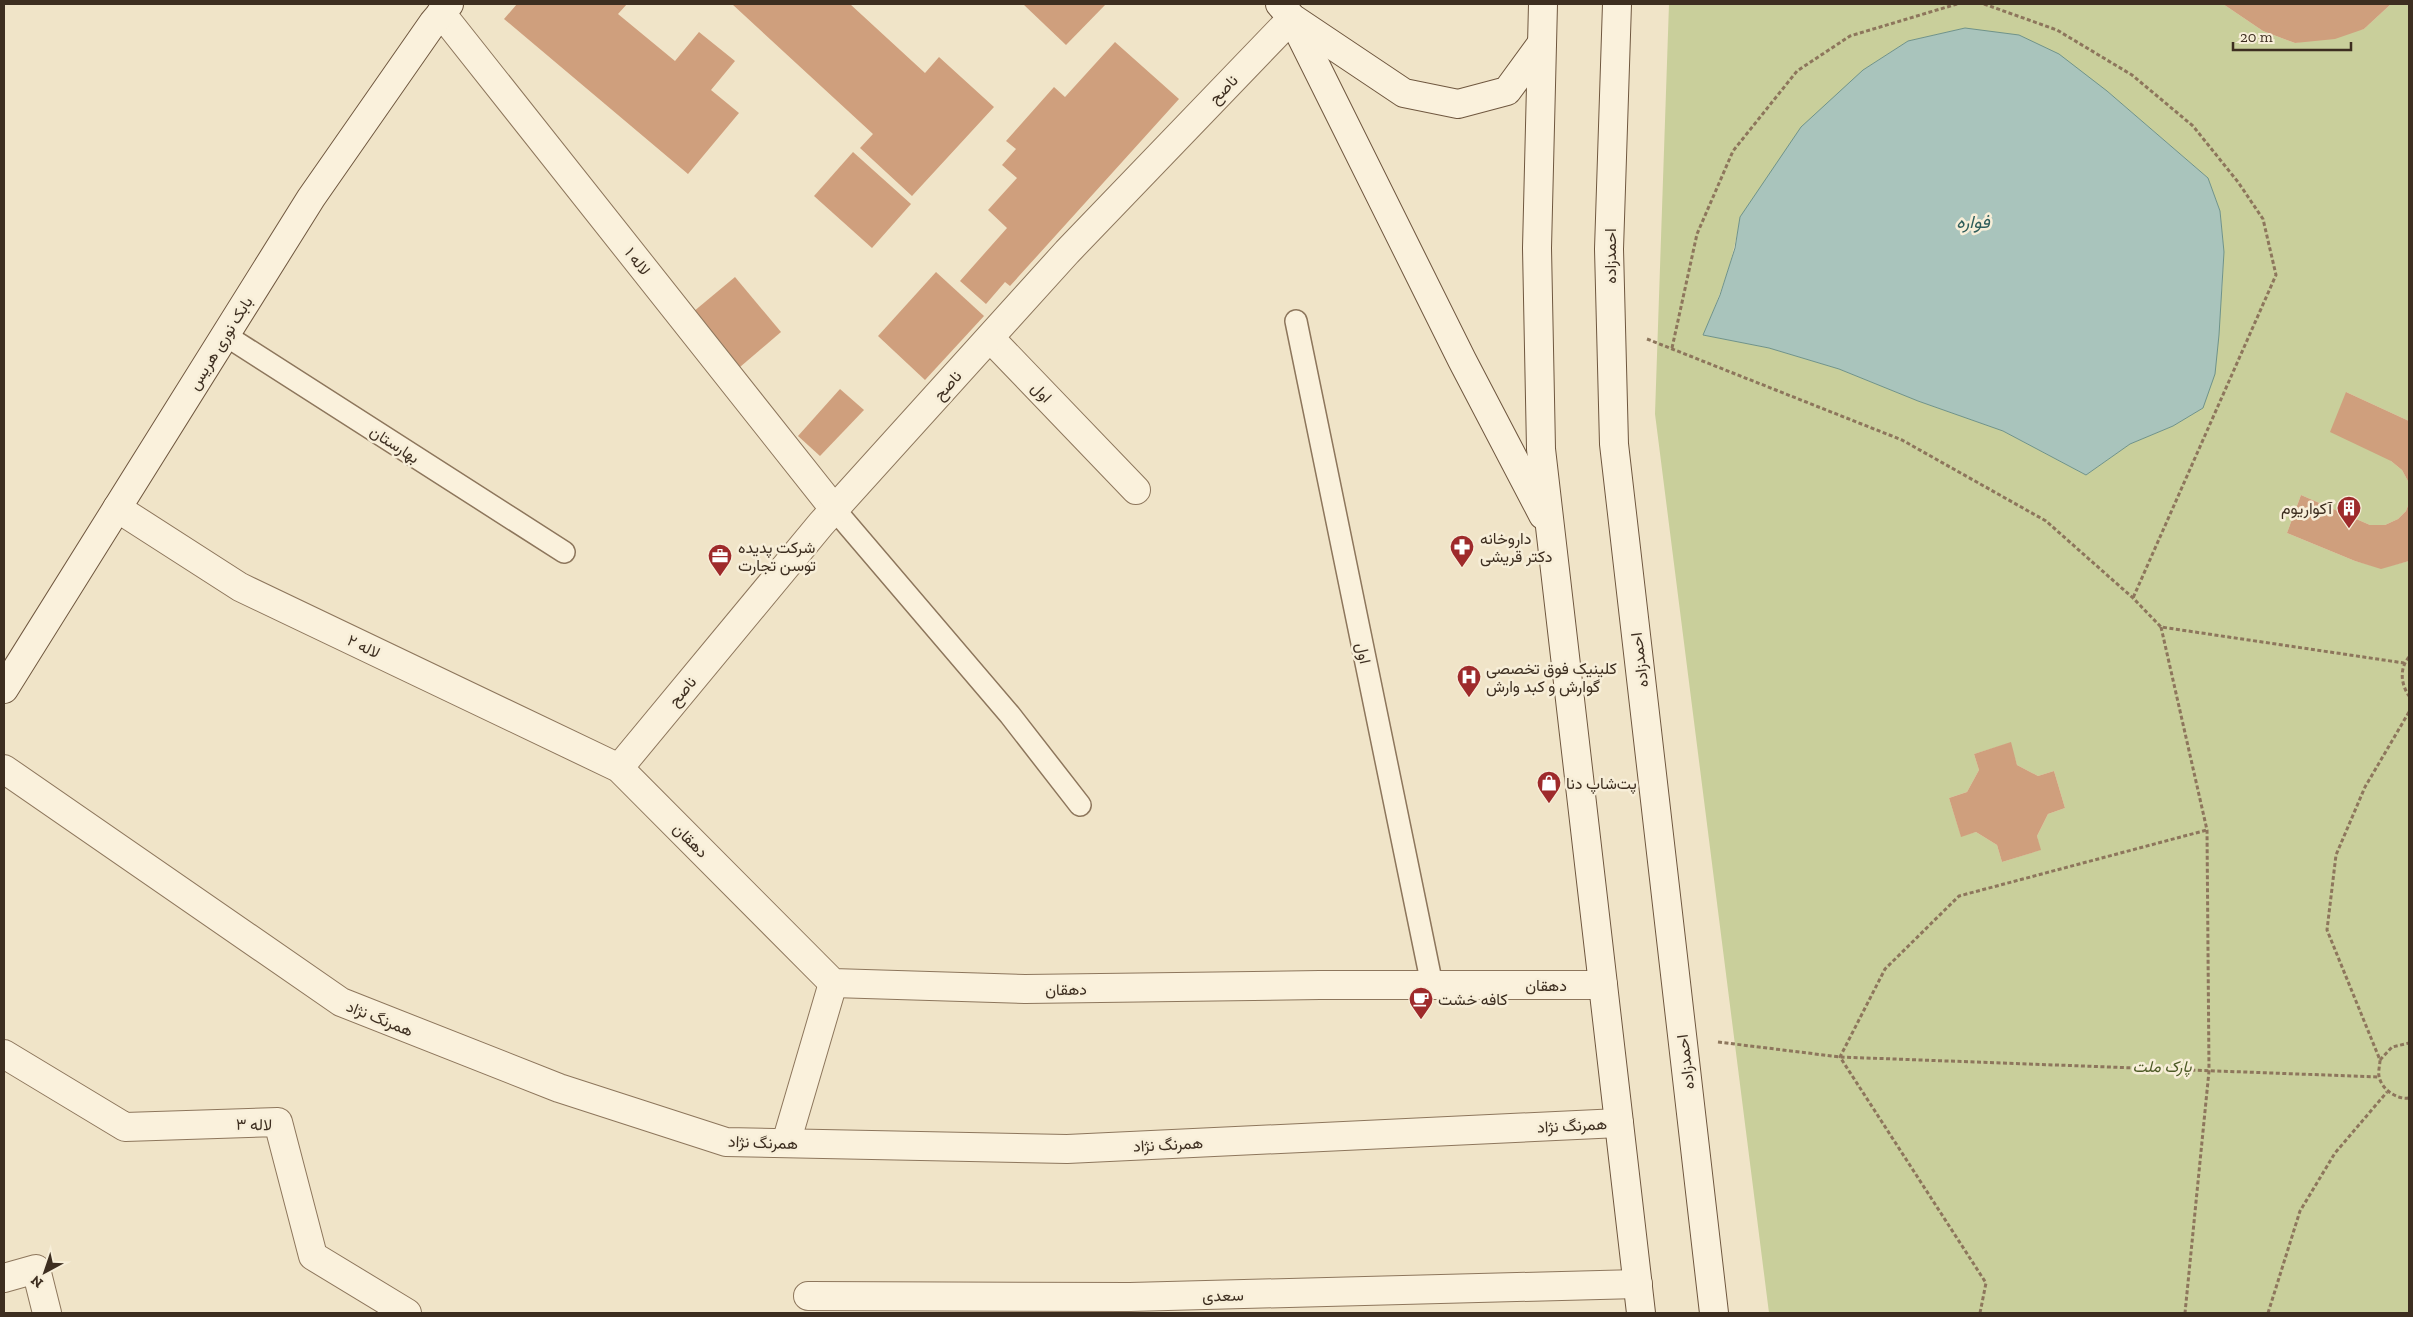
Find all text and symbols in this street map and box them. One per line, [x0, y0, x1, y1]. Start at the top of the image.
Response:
scale bar [2233, 20, 2350, 52]
text: 20 m [2240, 28, 2273, 46]
street label: ناصح [1205, 71, 1243, 109]
water label: فواره [1956, 211, 1991, 233]
street label: احمدزاده [1601, 228, 1621, 284]
street label: لاله ۱ [621, 244, 654, 279]
street label: بابک نوری هریس [184, 293, 258, 394]
street label: ناصح [929, 367, 967, 405]
street label: اول [1027, 378, 1056, 407]
street label: بهارستان [366, 422, 423, 468]
building icon: آکواریوم [2336, 495, 2362, 529]
place label: آکواریوم [2281, 499, 2333, 519]
place label: داروخانه دکتر قریشی [1480, 529, 1553, 567]
pharmacy icon: داروخانه دکتر قریشی [1449, 534, 1475, 568]
place label: شرکت پدیده توسن تجارت [738, 538, 816, 576]
office icon: شرکت پدیده توسن تجارت [707, 543, 733, 577]
street label: لاله ۲ [344, 630, 383, 662]
street label: احمدزاده [1627, 631, 1653, 689]
street label: اول [1351, 641, 1375, 666]
place label: کلینیک فوق تخصصی گوارش و کبد وارش [1486, 659, 1617, 697]
hospital icon: کلینیک فوق تخصصی گوارش و کبد وارش [1456, 664, 1482, 698]
street label: ناصح [664, 673, 702, 711]
shop icon: پت‌شاپ دنا [1536, 770, 1562, 804]
place label: پت‌شاپ دنا [1566, 774, 1637, 795]
street label: دهقان [669, 819, 712, 862]
street label: دهقان [1525, 976, 1567, 995]
street label: دهقان [1045, 980, 1087, 999]
cafe icon: کافه خشت [1408, 986, 1434, 1020]
place label: کافه خشت [1438, 990, 1508, 1009]
street label: همرنگ نژاد [343, 997, 416, 1041]
street label: احمدزاده [1673, 1033, 1699, 1091]
park label: پارک ملت [2132, 1057, 2193, 1078]
street label: همرنگ نژاد [1537, 1114, 1608, 1138]
street label: لاله ۳ [236, 1115, 272, 1134]
street label: همرنگ نژاد [728, 1132, 798, 1154]
street label: همرنگ نژاد [1133, 1133, 1204, 1157]
north arrow [20, 1247, 70, 1297]
text: N [27, 1271, 47, 1292]
street label: سعدی [1202, 1286, 1244, 1306]

